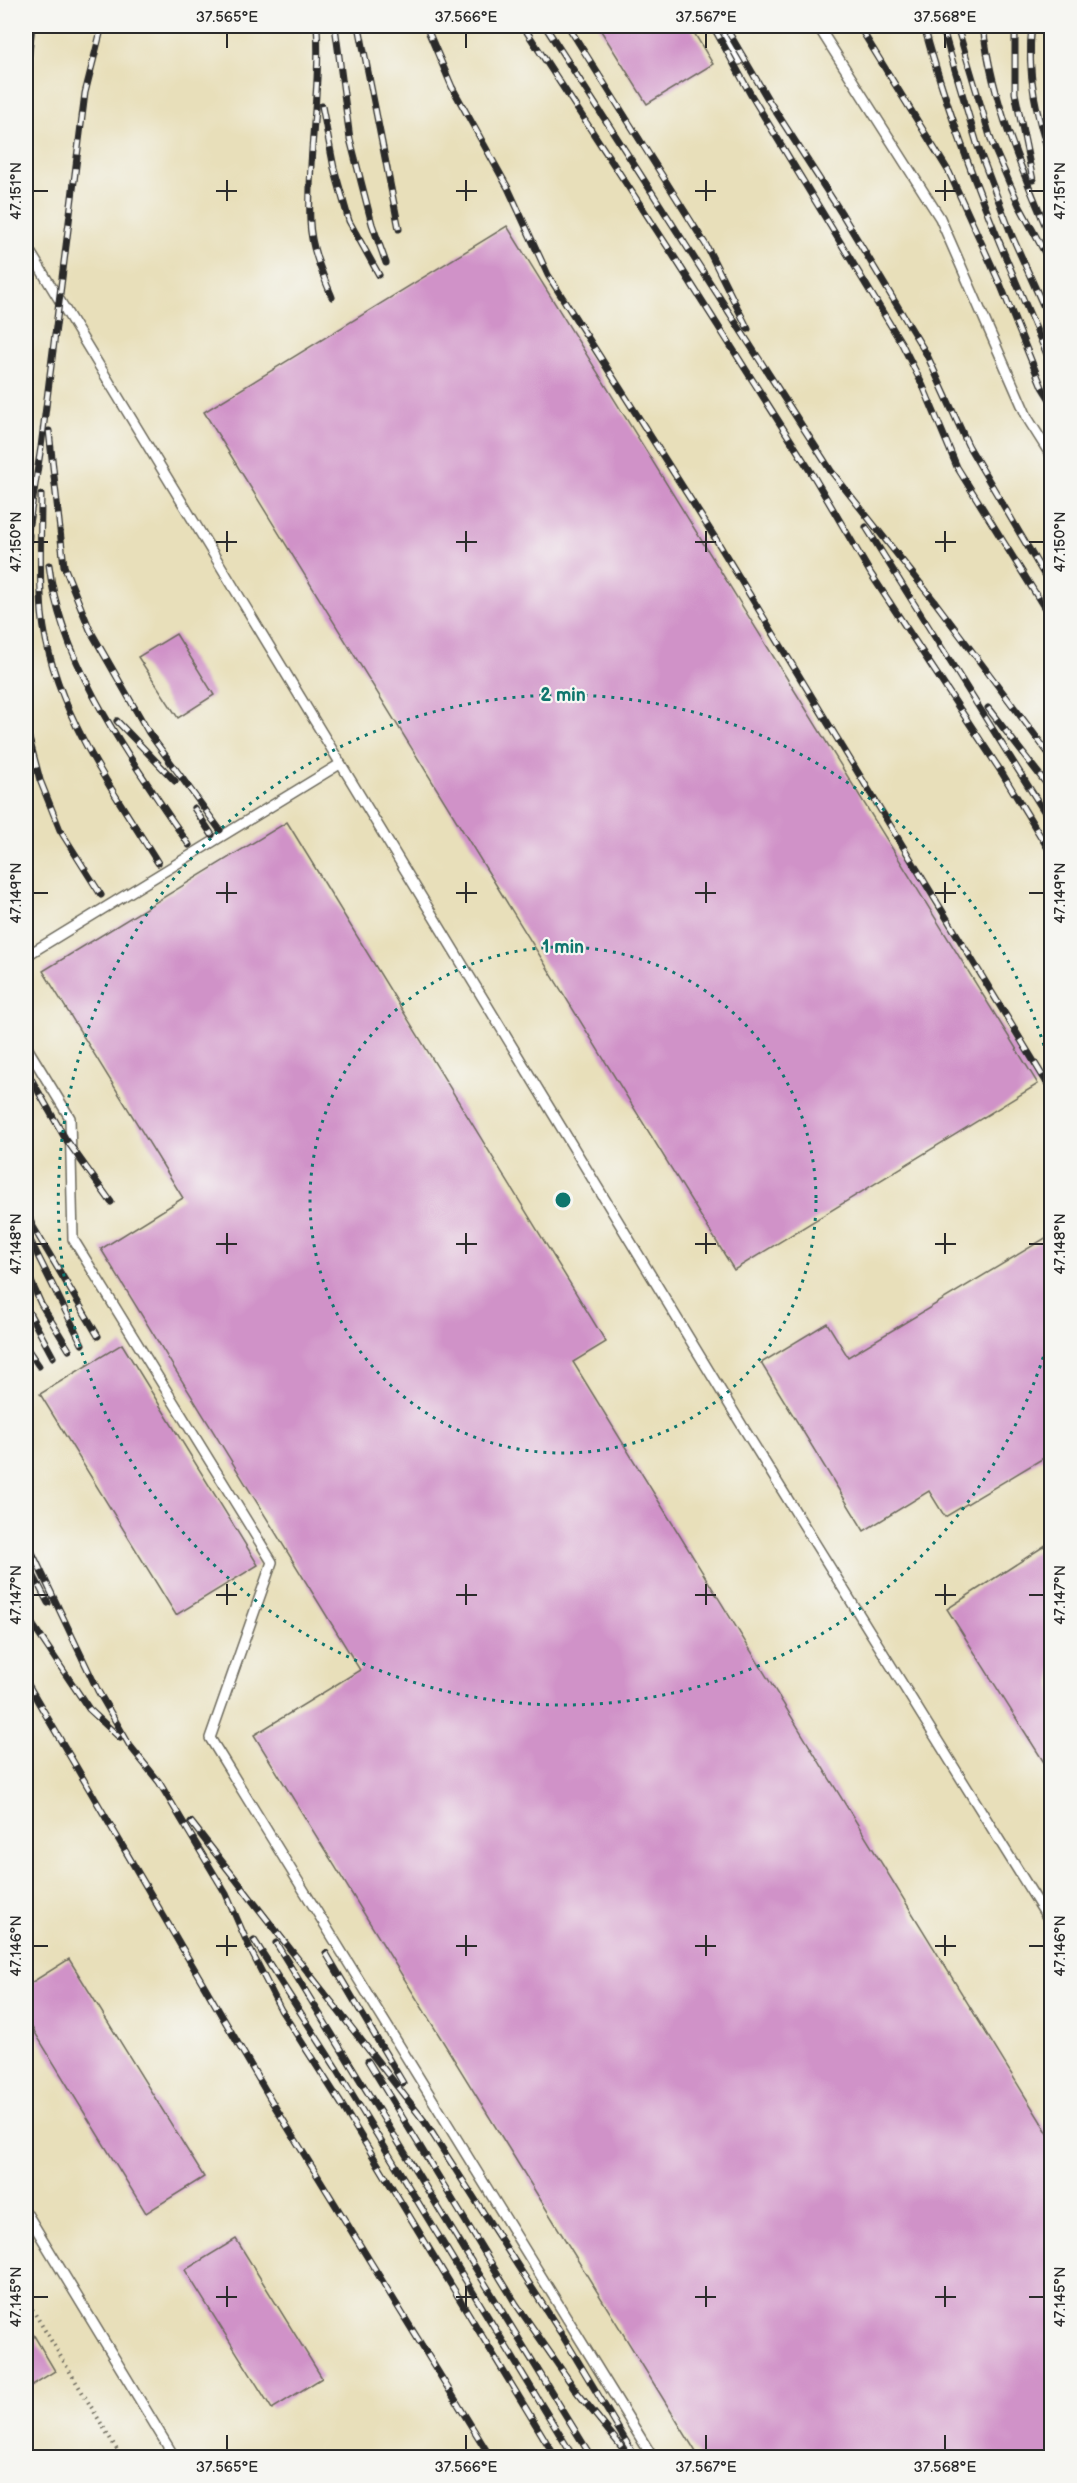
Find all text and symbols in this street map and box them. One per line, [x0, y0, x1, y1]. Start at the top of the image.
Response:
text: 37.565°E [196, 8, 258, 27]
text: 37.566°E [435, 8, 498, 27]
text: 37.567°E [675, 8, 737, 27]
text: 37.568°E [914, 8, 977, 27]
text: 47.151°N [7, 162, 26, 220]
text: 47.151°N [1051, 162, 1070, 220]
text: 47.150°N [7, 512, 26, 572]
text: 47.150°N [1051, 512, 1070, 572]
text: 2 min [540, 685, 586, 706]
text: 47.149°N [7, 862, 26, 924]
text: 47.149°N [1051, 862, 1070, 924]
text: 1 min [542, 937, 584, 958]
centre of rings [553, 1190, 573, 1210]
text: 47.148°N [7, 1213, 26, 1275]
text: 47.148°N [1051, 1213, 1070, 1275]
text: 47.147°N [7, 1565, 26, 1625]
text: 47.147°N [1051, 1565, 1070, 1625]
text: 47.146°N [7, 1915, 26, 1977]
text: 47.146°N [1051, 1915, 1070, 1977]
text: 47.145°N [7, 2267, 26, 2328]
text: 47.145°N [1051, 2267, 1070, 2328]
text: 37.565°E [196, 2458, 258, 2477]
text: 37.566°E [435, 2458, 498, 2477]
text: 37.567°E [675, 2458, 737, 2477]
text: 37.568°E [914, 2458, 977, 2477]

